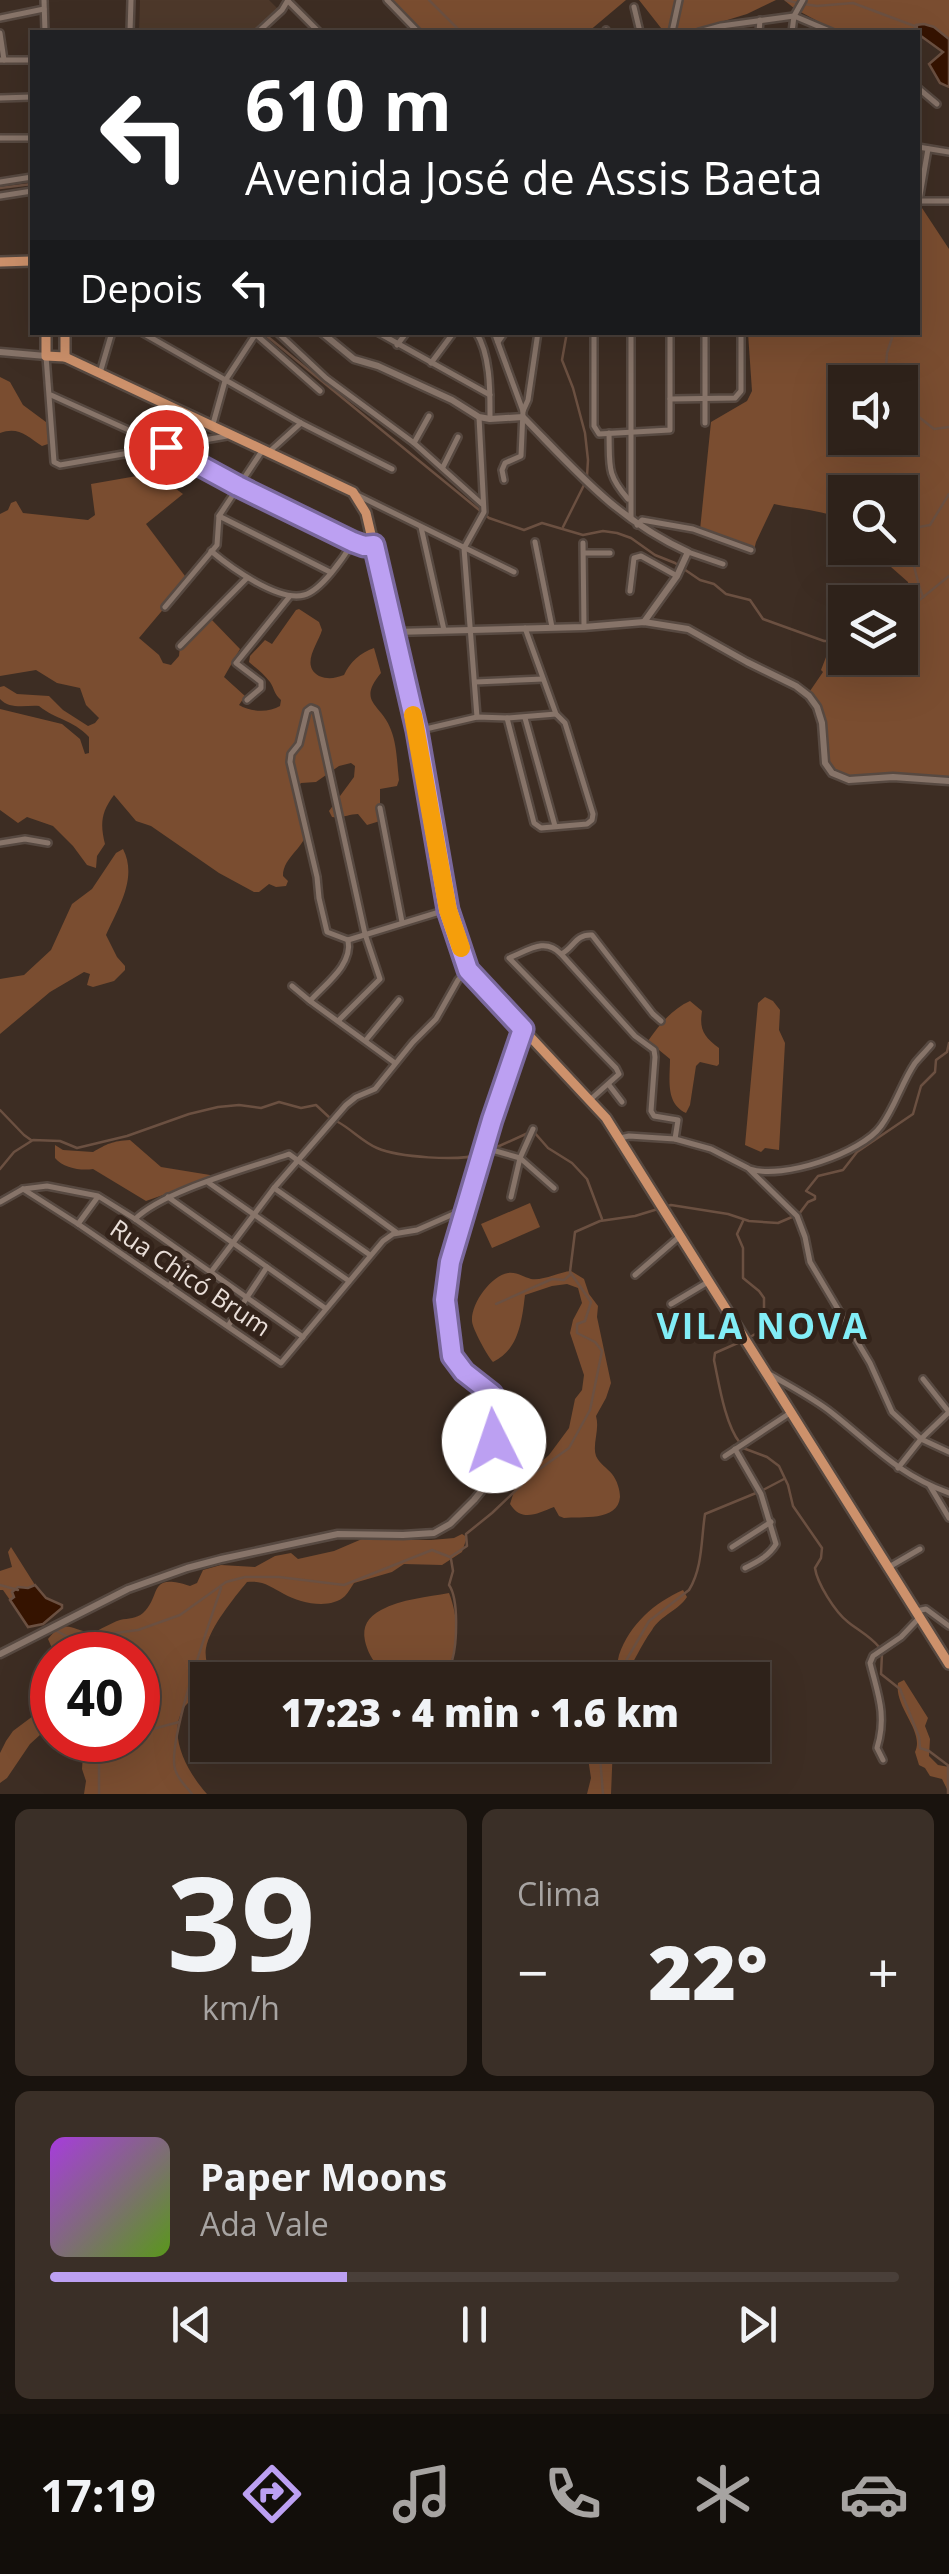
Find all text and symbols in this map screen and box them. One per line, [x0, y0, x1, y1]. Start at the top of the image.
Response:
text: 610 m [245, 56, 452, 152]
icon: left [80, 70, 210, 200]
text: Avenida José de Assis Baeta [245, 147, 823, 208]
icon: left [223, 260, 278, 315]
text: Depois [80, 262, 203, 314]
map controls [828, 365, 918, 675]
button: sound [828, 365, 918, 455]
pin [124, 405, 209, 490]
icon: arrive [139, 420, 194, 475]
button: search [828, 475, 918, 565]
button: layers [828, 585, 918, 675]
street label: Rua Chicó Brum [104, 1211, 278, 1343]
district label: VILA NOVA [656, 1302, 870, 1349]
position arrow [442, 1389, 546, 1493]
speed limit sign: 40 [30, 1632, 160, 1762]
text: 17:23 · 4 min · 1.6 km [281, 1686, 679, 1738]
text: 39 [167, 1832, 315, 2009]
text: Clima [517, 1872, 601, 1915]
text: 22° [648, 1920, 768, 2022]
text: − [517, 1934, 548, 2009]
text: + [868, 1934, 899, 2009]
text: km/h [202, 1986, 280, 2029]
text: Paper Moons [200, 2150, 447, 2202]
text: Ada Vale [200, 2202, 329, 2245]
icon: previous [164, 2297, 219, 2352]
icon: pause [447, 2297, 502, 2352]
icon: next [730, 2297, 785, 2352]
icon: directions [237, 2459, 307, 2529]
icon: music [387, 2459, 457, 2529]
icon: phone [538, 2459, 608, 2529]
icon: climate [688, 2459, 758, 2529]
icon: car [839, 2459, 909, 2529]
text: 17:19 [40, 2464, 156, 2525]

